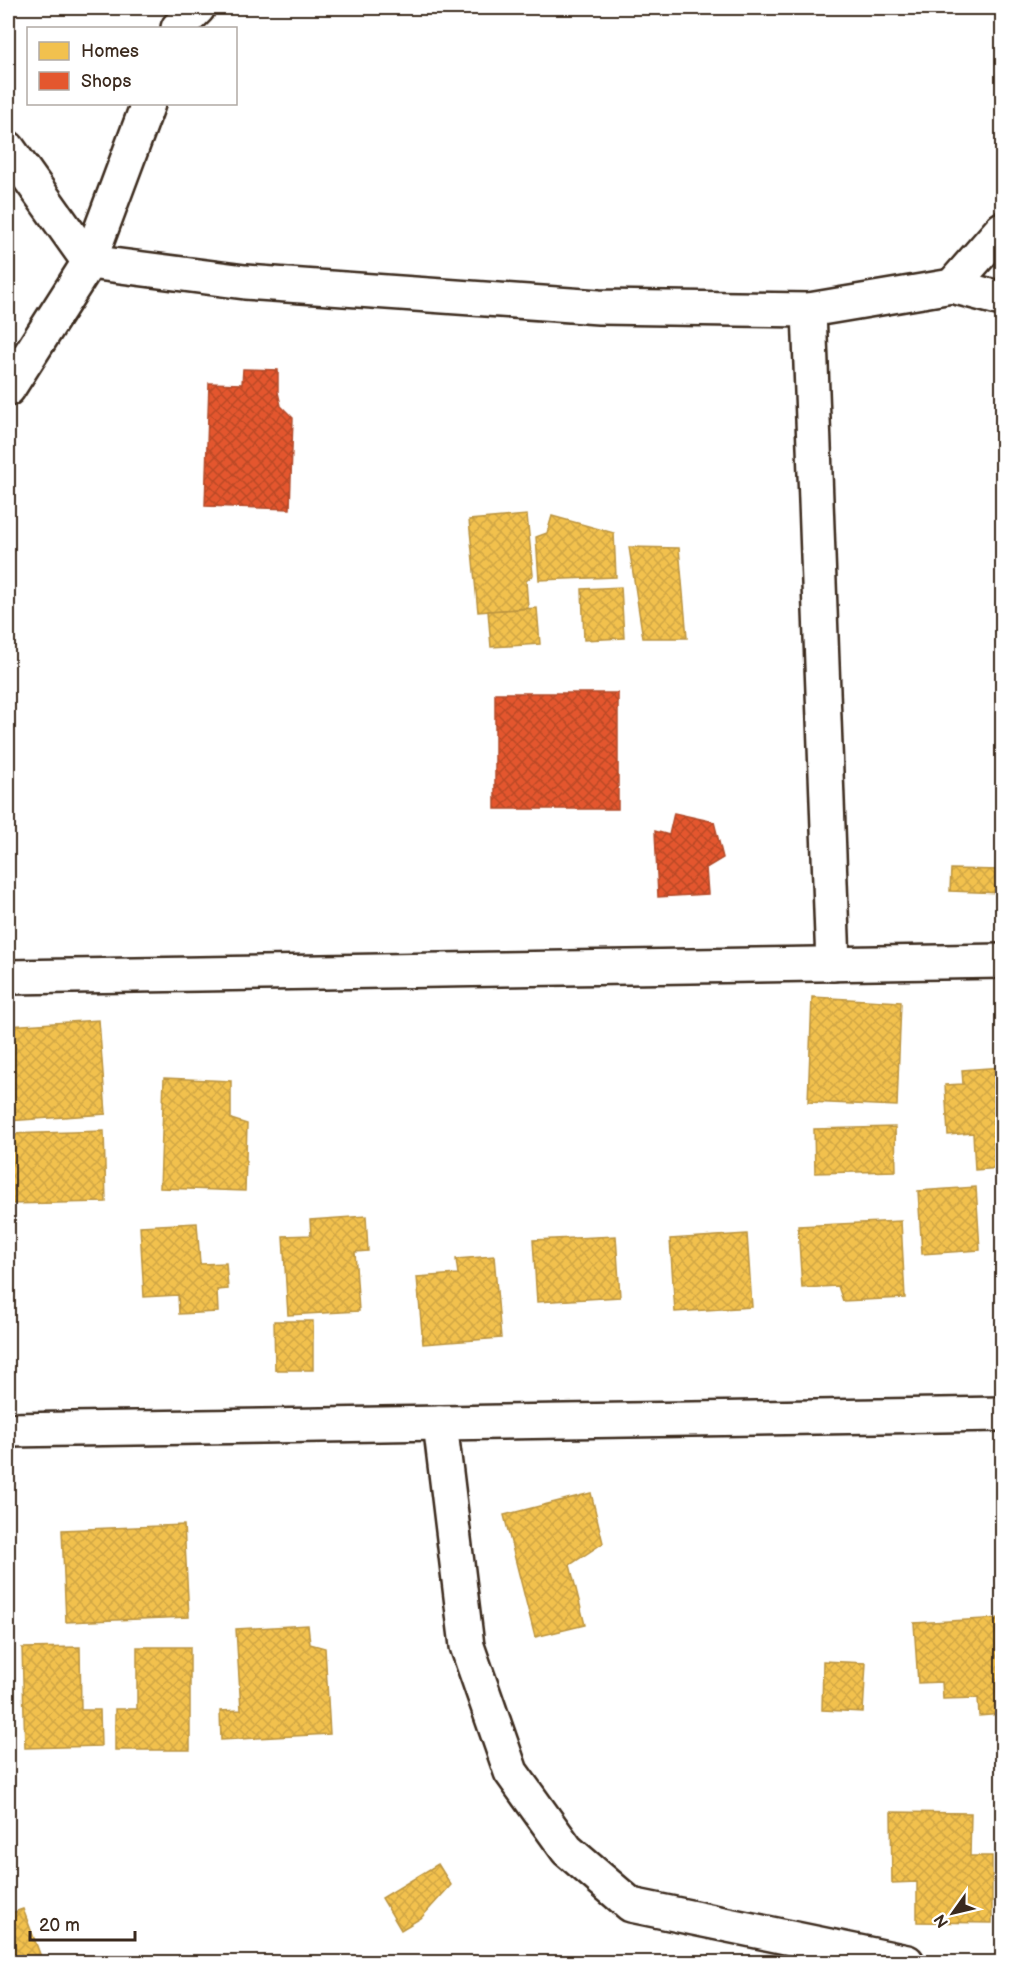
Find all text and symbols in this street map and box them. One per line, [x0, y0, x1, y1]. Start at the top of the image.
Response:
legend [27, 27, 237, 105]
text: Homes [81, 41, 139, 62]
text: Shops [81, 71, 132, 92]
north arrow [923, 1883, 983, 1943]
scale bar [30, 1904, 135, 1942]
text: N [931, 1910, 953, 1931]
text: 20 m [39, 1915, 80, 1936]

